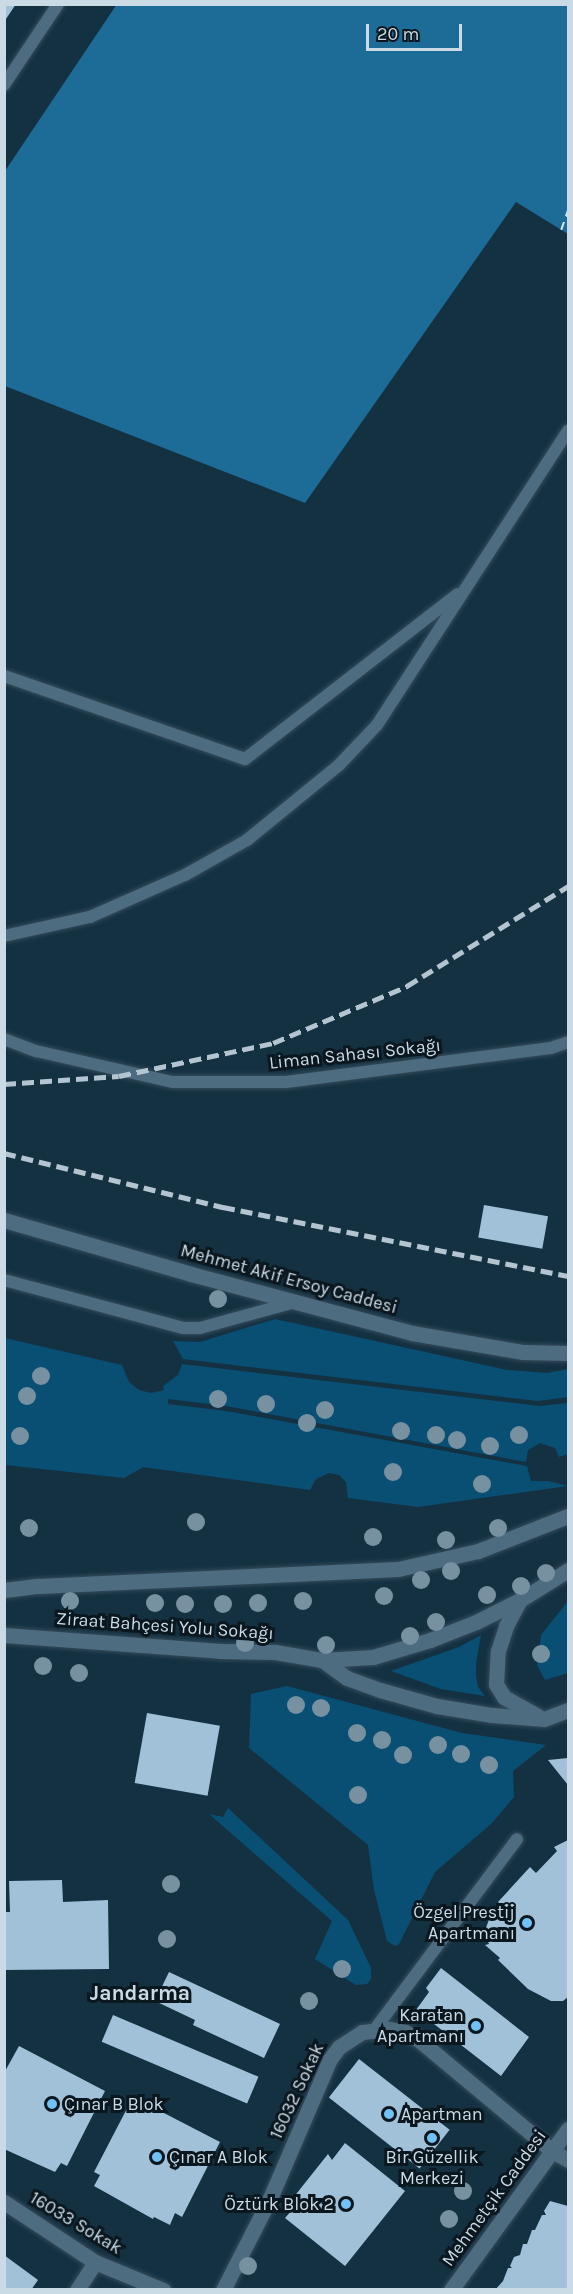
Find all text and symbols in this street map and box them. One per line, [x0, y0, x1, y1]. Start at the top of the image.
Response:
scale bar [369, 12, 465, 50]
text: 20 m [377, 23, 419, 45]
street label: Liman Sahası Sokağı [268, 1034, 442, 1074]
street label: Mehmet Akif Ersoy Caddesi [178, 1240, 400, 1318]
street label: Ziraat Bahçesi Yolu Sokağı [56, 1608, 274, 1644]
place label: Özgel Prestij Apartmanı [413, 1902, 515, 1944]
marker: Özgel Prestij Apartmanı [520, 1916, 534, 1930]
district label: Jandarma [90, 1980, 190, 2006]
place label: Karatan Apartmanı [377, 2005, 464, 2048]
marker: Karatan Apartmanı [469, 2019, 483, 2033]
street label: 16032 Sokak [265, 2040, 329, 2142]
place label: Çınar B Blok [64, 2093, 164, 2115]
marker: Çınar B Blok [45, 2097, 59, 2111]
place label: Apartman [401, 2103, 483, 2125]
marker: Apartman [382, 2107, 396, 2121]
street label: Mehmetçik Caddesi [437, 2125, 551, 2271]
marker: Bir Güzellik Merkezi [425, 2131, 439, 2145]
place label: Çınar A Blok [169, 2146, 268, 2168]
place label: Bir Güzellik Merkezi [385, 2147, 479, 2190]
marker: Çınar A Blok [150, 2150, 164, 2164]
street label: 16033 Sokak [26, 2187, 126, 2259]
place label: Öztürk Blok 2 [224, 2193, 334, 2215]
marker: Öztürk Blok 2 [339, 2197, 353, 2211]

